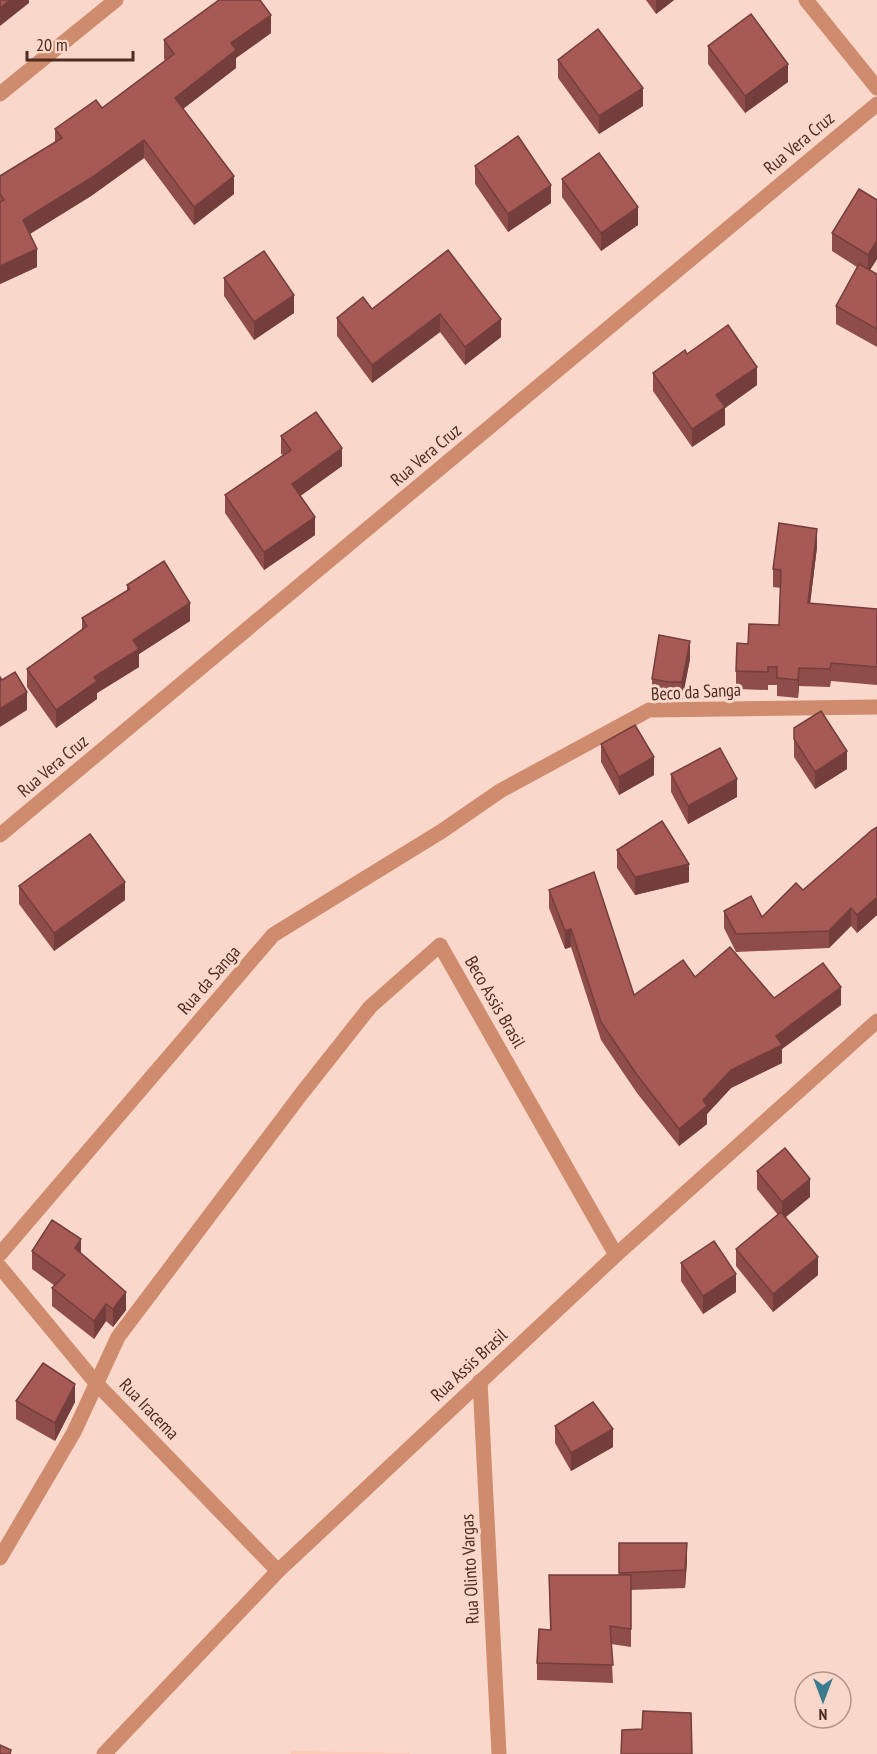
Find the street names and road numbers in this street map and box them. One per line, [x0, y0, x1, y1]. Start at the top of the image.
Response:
street label: Rua Vera Cruz [759, 106, 839, 179]
street label: Rua Vera Cruz [386, 418, 466, 491]
street label: Beco da Sanga [650, 678, 742, 705]
street label: Rua Vera Cruz [13, 729, 93, 802]
street label: Rua da Sanga [172, 940, 245, 1019]
street label: Beco Assis Brasil [460, 952, 531, 1052]
street label: Rua Assis Brasil [426, 1323, 512, 1406]
street label: Rua Iracema [115, 1373, 184, 1444]
street label: Rua Olinto Vargas [455, 1513, 484, 1625]

